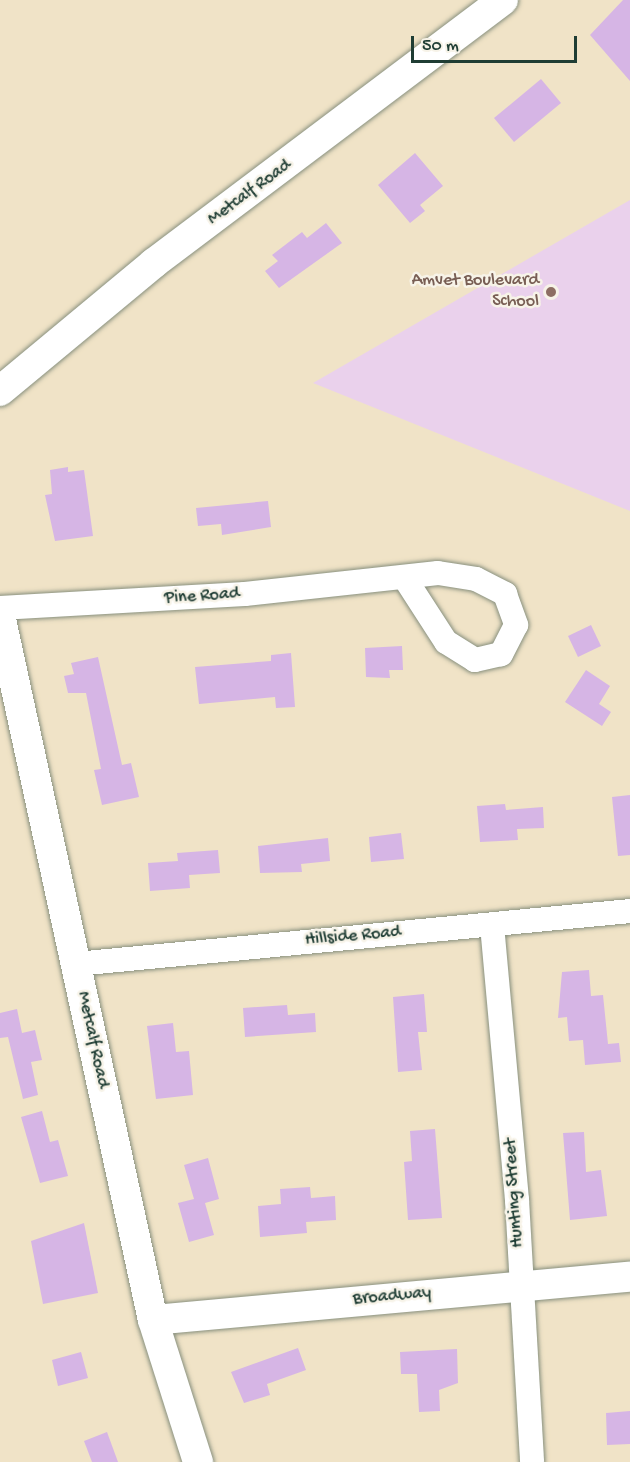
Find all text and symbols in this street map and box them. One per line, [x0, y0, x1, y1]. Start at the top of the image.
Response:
scale bar [414, 24, 580, 62]
text: 50 m [422, 36, 459, 57]
street label: Metcalf Road [204, 155, 296, 231]
place label: Amvet Boulevard School [412, 271, 539, 314]
marker: Amvet Boulevard School [544, 285, 558, 299]
street label: Pine Road [164, 584, 240, 610]
street label: Hillside Road [304, 922, 402, 952]
street label: Metcalf Road [71, 990, 113, 1090]
street label: Hunting Street [500, 1138, 530, 1248]
street label: Broadway [352, 1283, 432, 1311]

